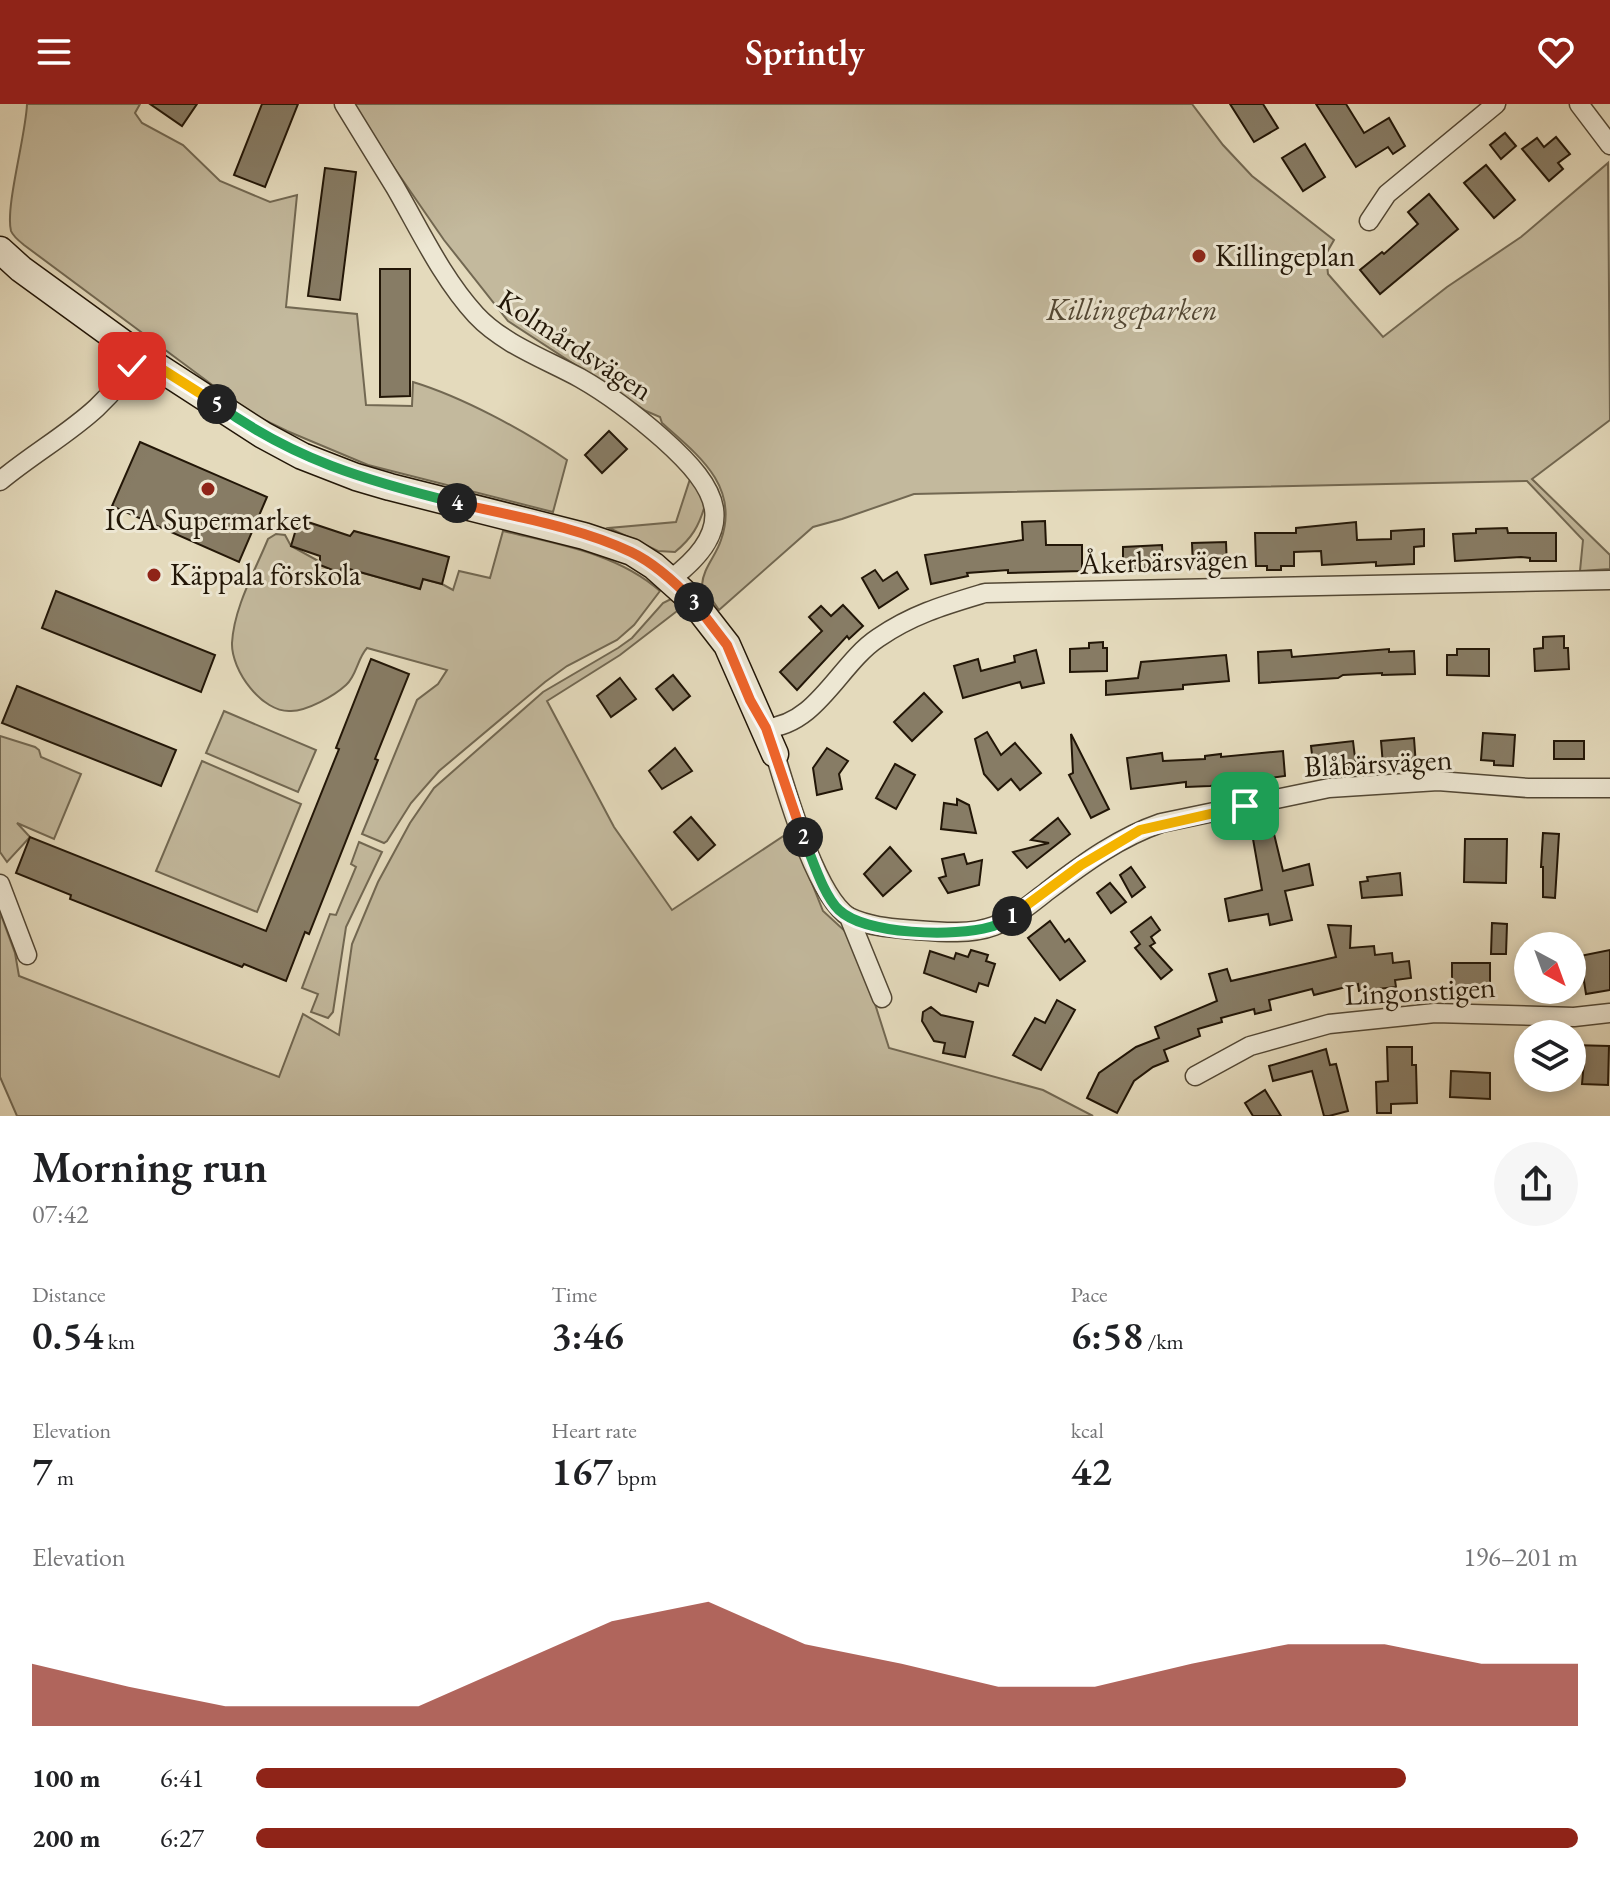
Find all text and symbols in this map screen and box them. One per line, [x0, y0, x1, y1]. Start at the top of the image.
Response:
text: Sprintly [745, 29, 865, 76]
icon: menu [32, 30, 76, 74]
icon: heart [1534, 30, 1578, 74]
place label: Killingeplan [1215, 236, 1355, 275]
marker: Killingeplan [1190, 247, 1208, 265]
street label: Kolmårdsvägen [490, 280, 660, 409]
park label: Killingeparken [1046, 290, 1217, 329]
pin [98, 332, 166, 400]
icon: check [110, 344, 154, 388]
pin: 5 [197, 384, 237, 424]
text: 5 [211, 389, 223, 418]
marker: ICA Supermarket [199, 480, 217, 498]
pin: 4 [437, 483, 477, 523]
text: 4 [451, 488, 463, 517]
place label: ICA Supermarket [105, 500, 311, 539]
street label: Åkerbärsvägen [1078, 538, 1249, 583]
place label: Käppala förskola [170, 555, 361, 594]
marker: Käppala förskola [145, 566, 163, 584]
pin: 3 [674, 582, 714, 622]
text: 3 [688, 587, 700, 616]
street label: Blåbärsvägen [1303, 739, 1453, 786]
pin [1211, 772, 1279, 840]
icon: arrive [1223, 784, 1267, 828]
pin: 2 [783, 817, 823, 857]
text: 2 [797, 822, 809, 851]
pin: 1 [992, 896, 1032, 936]
text: 1 [1006, 901, 1018, 930]
north arrow [1514, 932, 1586, 1004]
map controls [1514, 932, 1586, 1092]
street label: Lingonstigen [1343, 967, 1497, 1014]
button: layers [1514, 1020, 1586, 1092]
text: Morning run [32, 1138, 268, 1195]
button: share [1494, 1142, 1578, 1226]
text: 07:42 [32, 1197, 88, 1231]
text: Distance [32, 1280, 105, 1309]
text: Time [551, 1280, 597, 1309]
text: Pace [1071, 1280, 1108, 1309]
text: 0.54 [32, 1309, 103, 1361]
text: 3:46 [551, 1309, 624, 1361]
text: 6:58 [1071, 1309, 1143, 1361]
text: km [103, 1327, 135, 1356]
text: /km [1143, 1327, 1184, 1356]
text: Elevation [32, 1416, 111, 1445]
text: Heart rate [551, 1416, 637, 1445]
text: kcal [1071, 1416, 1104, 1445]
text: 7 [32, 1445, 53, 1497]
text: 167 [551, 1445, 613, 1497]
text: 42 [1071, 1445, 1112, 1497]
text: m [53, 1463, 74, 1492]
text: bpm [613, 1463, 657, 1492]
text: Elevation [32, 1540, 126, 1574]
text: 196–201 m [1463, 1540, 1578, 1574]
text: 100 m [32, 1761, 100, 1795]
text: 6:41 [160, 1761, 204, 1795]
text: 200 m [32, 1821, 100, 1855]
text: 6:27 [160, 1821, 204, 1855]

